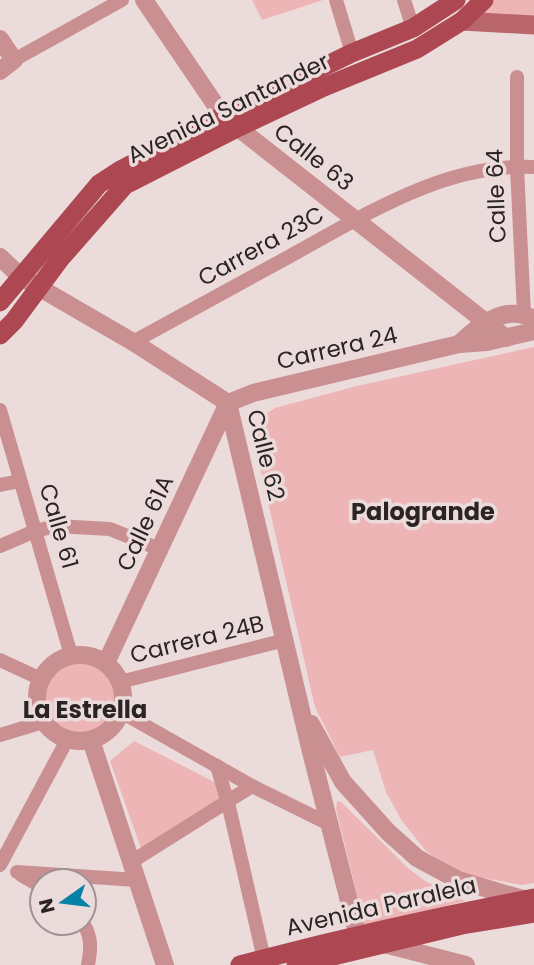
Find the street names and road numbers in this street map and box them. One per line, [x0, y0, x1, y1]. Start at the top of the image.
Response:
street label: Avenida Santander [122, 45, 334, 171]
street label: Calle 63 [267, 116, 361, 198]
street label: Calle 64 [478, 148, 514, 244]
street label: Carrera 23C [192, 198, 330, 294]
street label: Carrera 24 [274, 319, 400, 377]
street label: Calle 62 [239, 406, 293, 504]
street label: Calle 61A [109, 470, 181, 576]
street label: Calle 61 [32, 480, 86, 572]
street label: Carrera 24B [127, 607, 267, 671]
street label: Avenida Paralela [283, 869, 479, 943]

